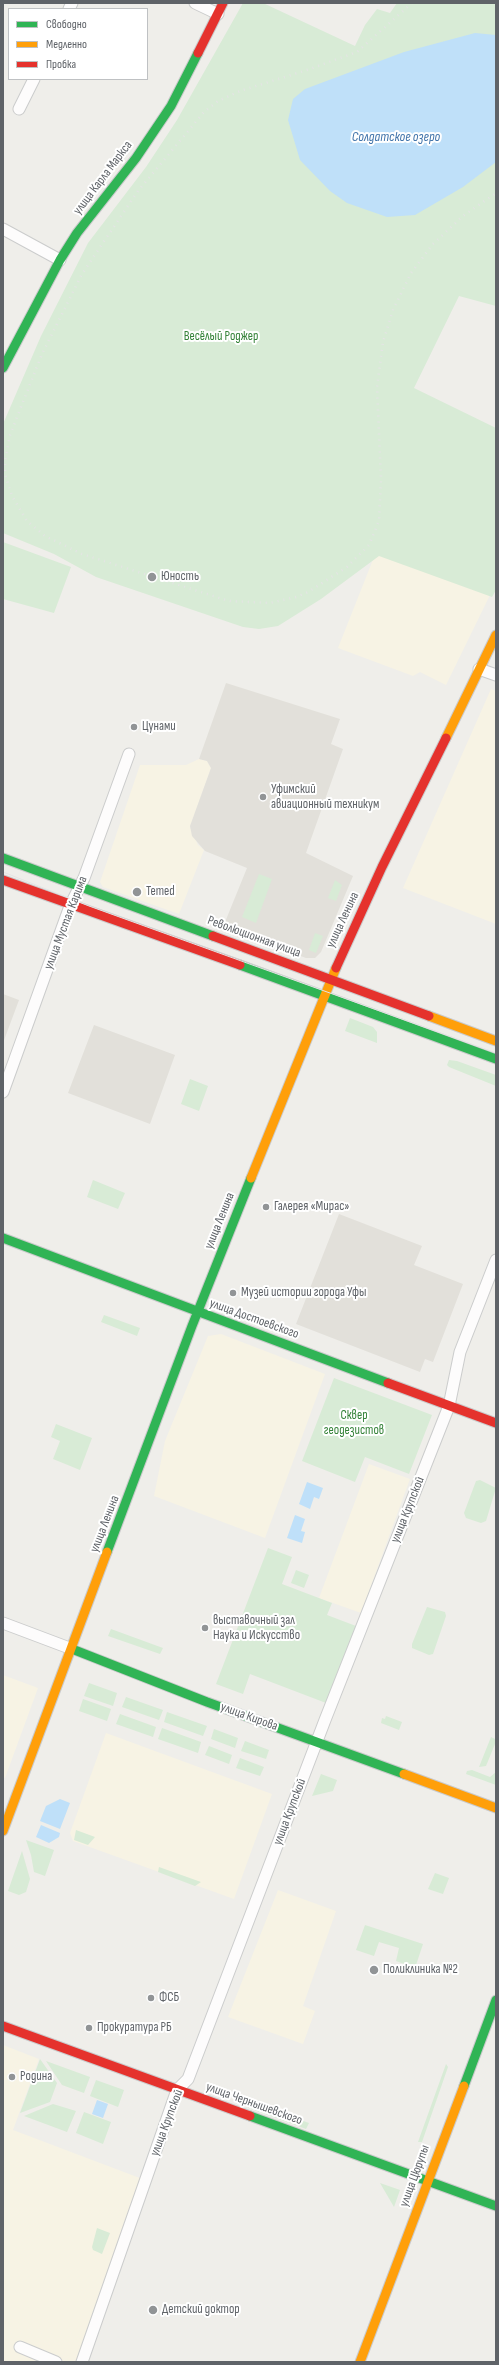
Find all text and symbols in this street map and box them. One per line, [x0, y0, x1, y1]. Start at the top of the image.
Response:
legend [8, 8, 148, 80]
text: Свободно [46, 17, 87, 32]
text: Медленно [46, 37, 87, 52]
text: Пробка [46, 57, 76, 72]
water label: Солдатское озеро [352, 129, 440, 145]
street label: улица Карла Маркса [70, 138, 136, 218]
park label: Весёлый Роджер [184, 329, 258, 345]
place label: Юность [161, 569, 199, 585]
marker: Юность [146, 571, 158, 583]
place label: Цунами [142, 719, 176, 735]
marker: Цунами [129, 722, 139, 732]
place label: Уфимский авиационный техникум [271, 782, 379, 813]
marker: Уфимский авиационный техникум [258, 792, 268, 802]
street label: улица Мустая Карима [41, 874, 91, 972]
place label: Temed [146, 884, 175, 900]
marker: Temed [131, 886, 143, 898]
street label: улица Ленина [323, 890, 363, 950]
street label: Революционная улица [205, 913, 303, 961]
street label: улица Ленина [202, 1190, 238, 1252]
place label: Галерея «Мирас» [274, 1199, 349, 1215]
marker: Галерея «Мирас» [261, 1202, 271, 1212]
place label: Музей истории города Уфы [241, 1285, 366, 1301]
marker: Музей истории города Уфы [228, 1288, 238, 1298]
street label: улица Достоевского [207, 1296, 301, 1342]
park label: Сквер геодезистов [324, 1408, 384, 1439]
street label: улица Крупской [388, 1475, 428, 1545]
street label: улица Ленина [87, 1493, 123, 1555]
place label: выставочный зал Наука и Искусство [213, 1613, 300, 1644]
marker: выставочный зал Наука и Искусство [200, 1623, 210, 1633]
street label: улица Кирова [218, 1699, 280, 1735]
street label: улица Крупской [270, 1777, 310, 1847]
place label: Поликлиника №2 [383, 1962, 458, 1978]
marker: Поликлиника №2 [368, 1964, 380, 1976]
place label: ФСБ [159, 1990, 179, 2006]
marker: ФСБ [146, 1993, 156, 2003]
place label: Прокуратура РБ [97, 2020, 172, 2036]
marker: Прокуратура РБ [84, 2023, 94, 2033]
place label: Родина [20, 2069, 52, 2085]
marker: Родина [7, 2072, 17, 2082]
street label: улица Чернышевского [204, 2079, 304, 2129]
street label: улица Крупской [147, 2088, 187, 2158]
street label: улица Цюрупы [397, 2143, 433, 2209]
place label: Детский доктор [162, 2302, 240, 2318]
marker: Детский доктор [147, 2304, 159, 2316]

